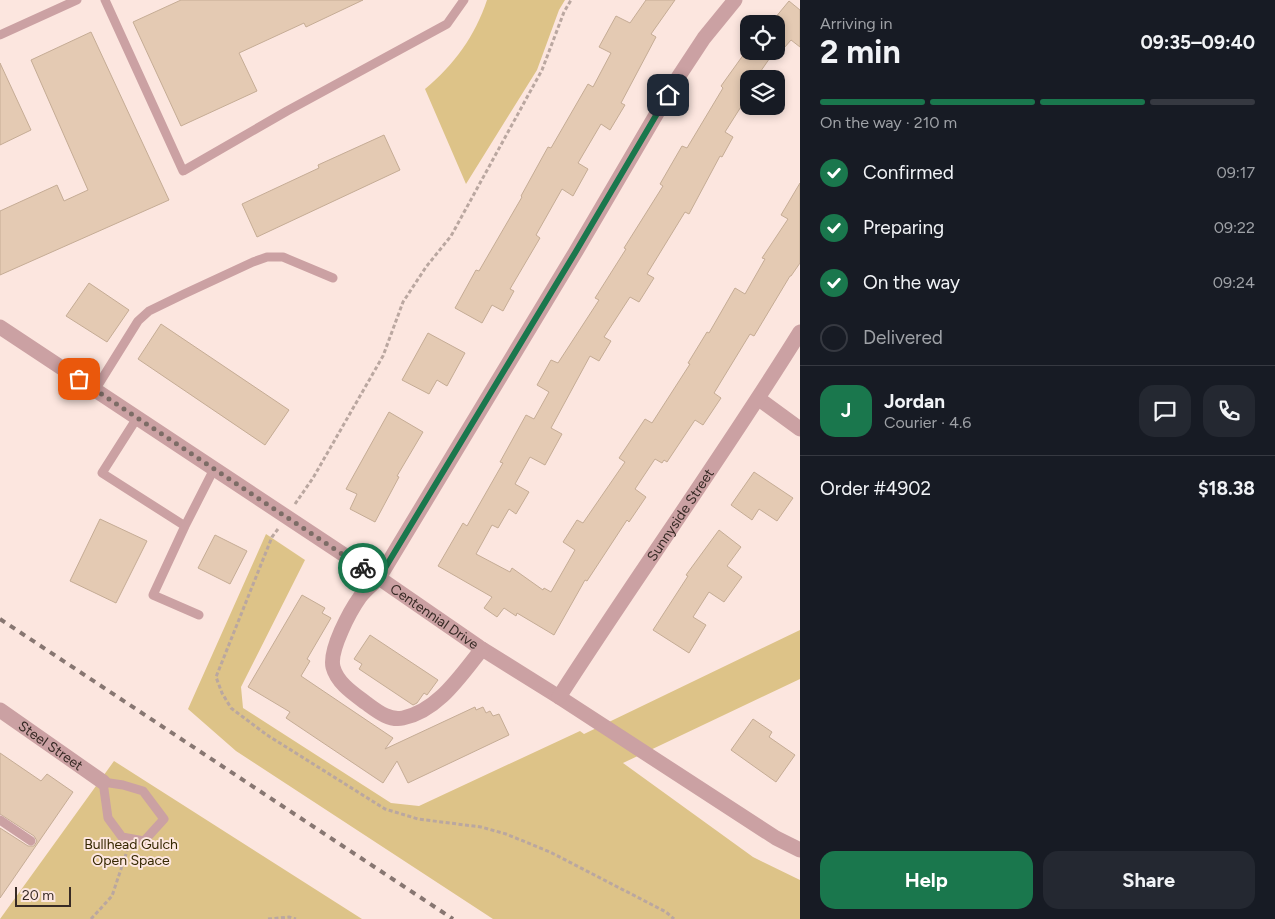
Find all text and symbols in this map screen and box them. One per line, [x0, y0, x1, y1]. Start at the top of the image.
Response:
text: Arriving in [820, 14, 892, 33]
map controls [740, 15, 785, 115]
button: locate [740, 15, 785, 60]
text: 09:35–09:40 [1141, 31, 1255, 54]
text: 2 min [820, 33, 901, 71]
button: layers [740, 70, 785, 115]
pin [647, 74, 689, 116]
icon: home [654, 81, 682, 109]
text: On the way · 210 m [820, 113, 957, 132]
icon: check [820, 159, 848, 187]
text: Confirmed [863, 161, 954, 184]
text: 09:17 [1216, 163, 1255, 182]
icon: check [820, 214, 848, 242]
text: Preparing [863, 216, 944, 239]
text: 09:22 [1214, 218, 1255, 237]
icon: check [820, 269, 848, 297]
text: On the way [863, 271, 960, 294]
text: 09:24 [1213, 273, 1255, 292]
text: Delivered [863, 326, 943, 349]
pin [58, 358, 100, 400]
icon: bag [65, 365, 93, 393]
button: chat [1139, 385, 1191, 437]
button: phone [1203, 385, 1255, 437]
text: Jordan [884, 390, 945, 413]
text: J [841, 399, 851, 422]
text: Courier · 4.6 [884, 413, 971, 432]
street label: Sunnyside Street [644, 466, 718, 564]
text: Order #4902 [820, 477, 931, 500]
text: $18.38 [1198, 477, 1255, 500]
courier [338, 543, 388, 593]
icon: bike [349, 554, 377, 582]
street label: Centennial Drive [387, 580, 482, 653]
street label: Steel Street [15, 717, 86, 774]
park label: Bullhead Gulch Open Space [84, 836, 178, 869]
button: Help [820, 851, 1033, 909]
button: Share [1043, 851, 1255, 909]
scale bar [15, 884, 71, 907]
text: 20 m [22, 887, 54, 904]

